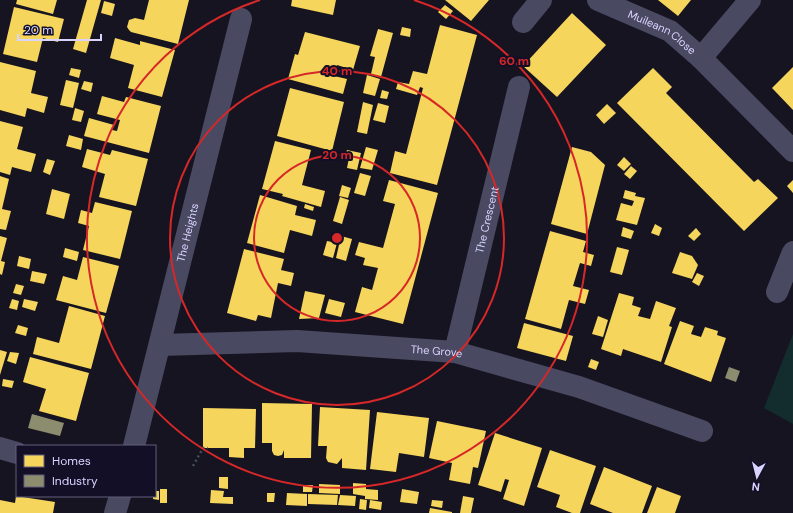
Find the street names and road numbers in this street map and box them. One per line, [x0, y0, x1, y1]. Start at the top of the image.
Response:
street label: Muileann Close [626, 7, 699, 57]
street label: The Crescent [472, 185, 502, 255]
street label: The Heights [173, 202, 202, 264]
street label: The Grove [410, 342, 464, 361]

